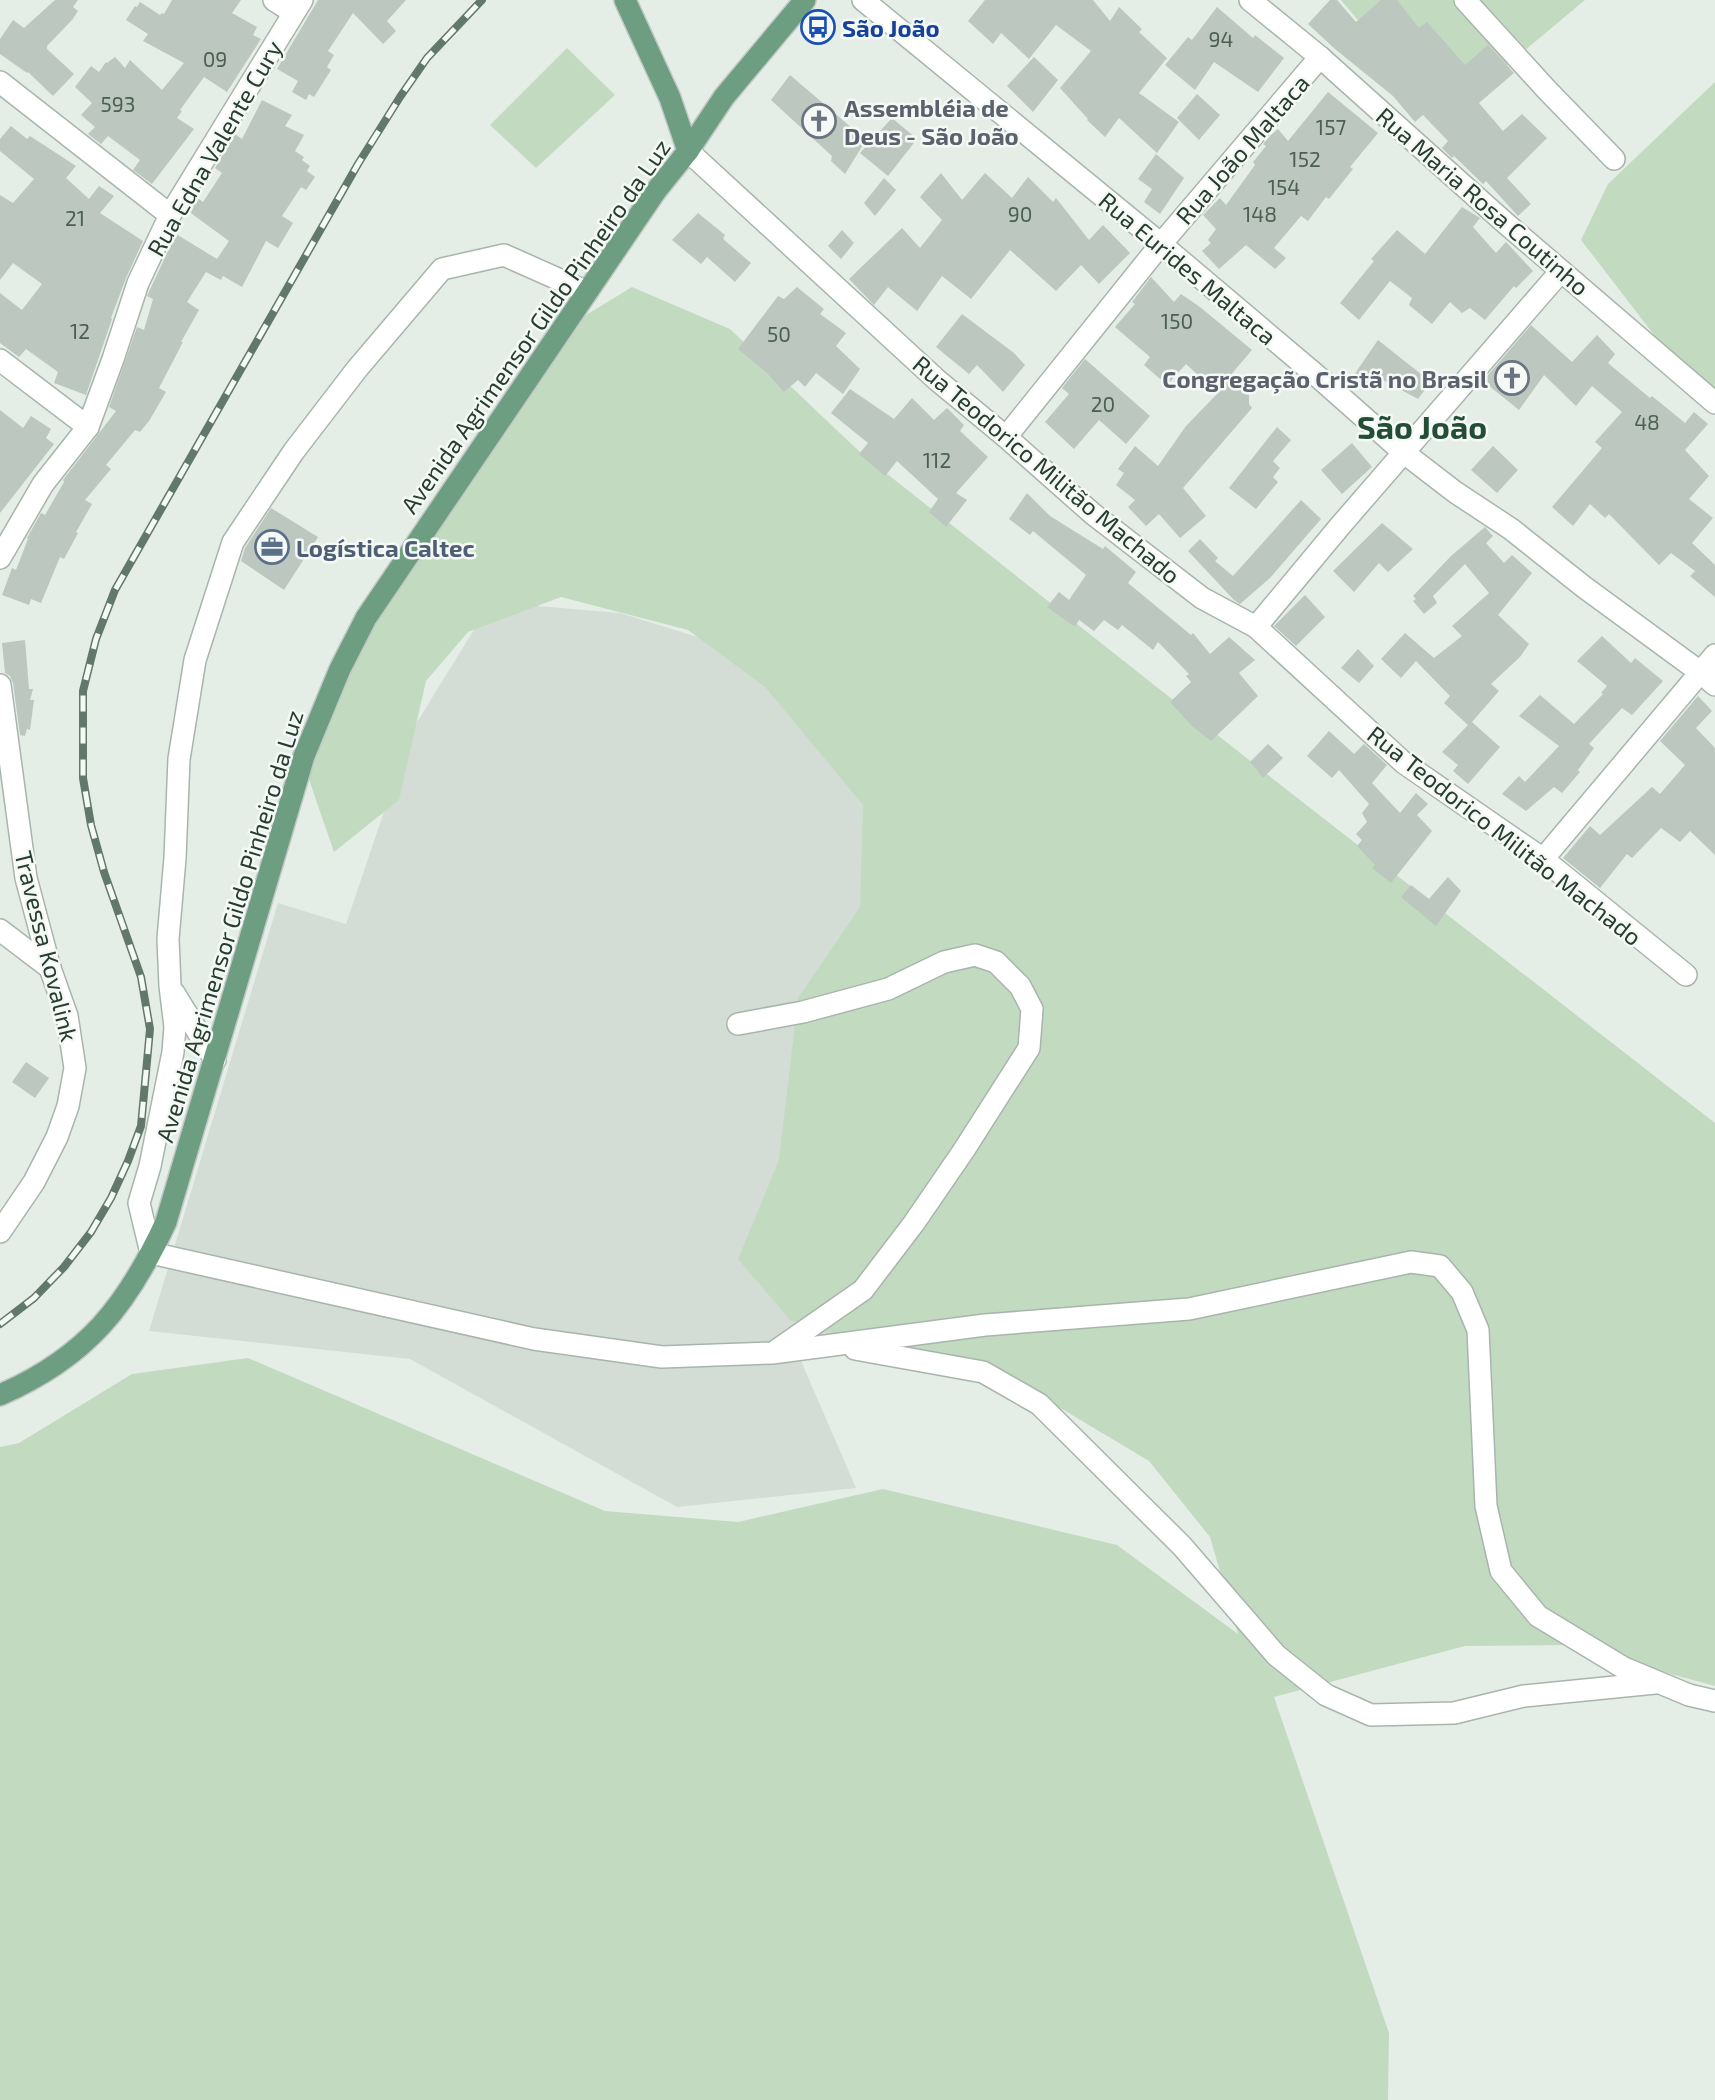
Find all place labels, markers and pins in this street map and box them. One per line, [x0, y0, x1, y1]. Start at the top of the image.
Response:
bus stop icon: São João [799, 8, 837, 46]
place label: São João [842, 13, 940, 42]
place label: Assembléia de Deus - São João [844, 93, 1019, 150]
church icon: Assembléia de Deus - São João [800, 102, 838, 140]
church icon: Congregação Cristã no Brasil [1493, 359, 1531, 397]
place label: Congregação Cristã no Brasil [1162, 364, 1488, 394]
office icon: Logística Caltec [253, 528, 291, 566]
place label: Logística Caltec [296, 533, 475, 562]

